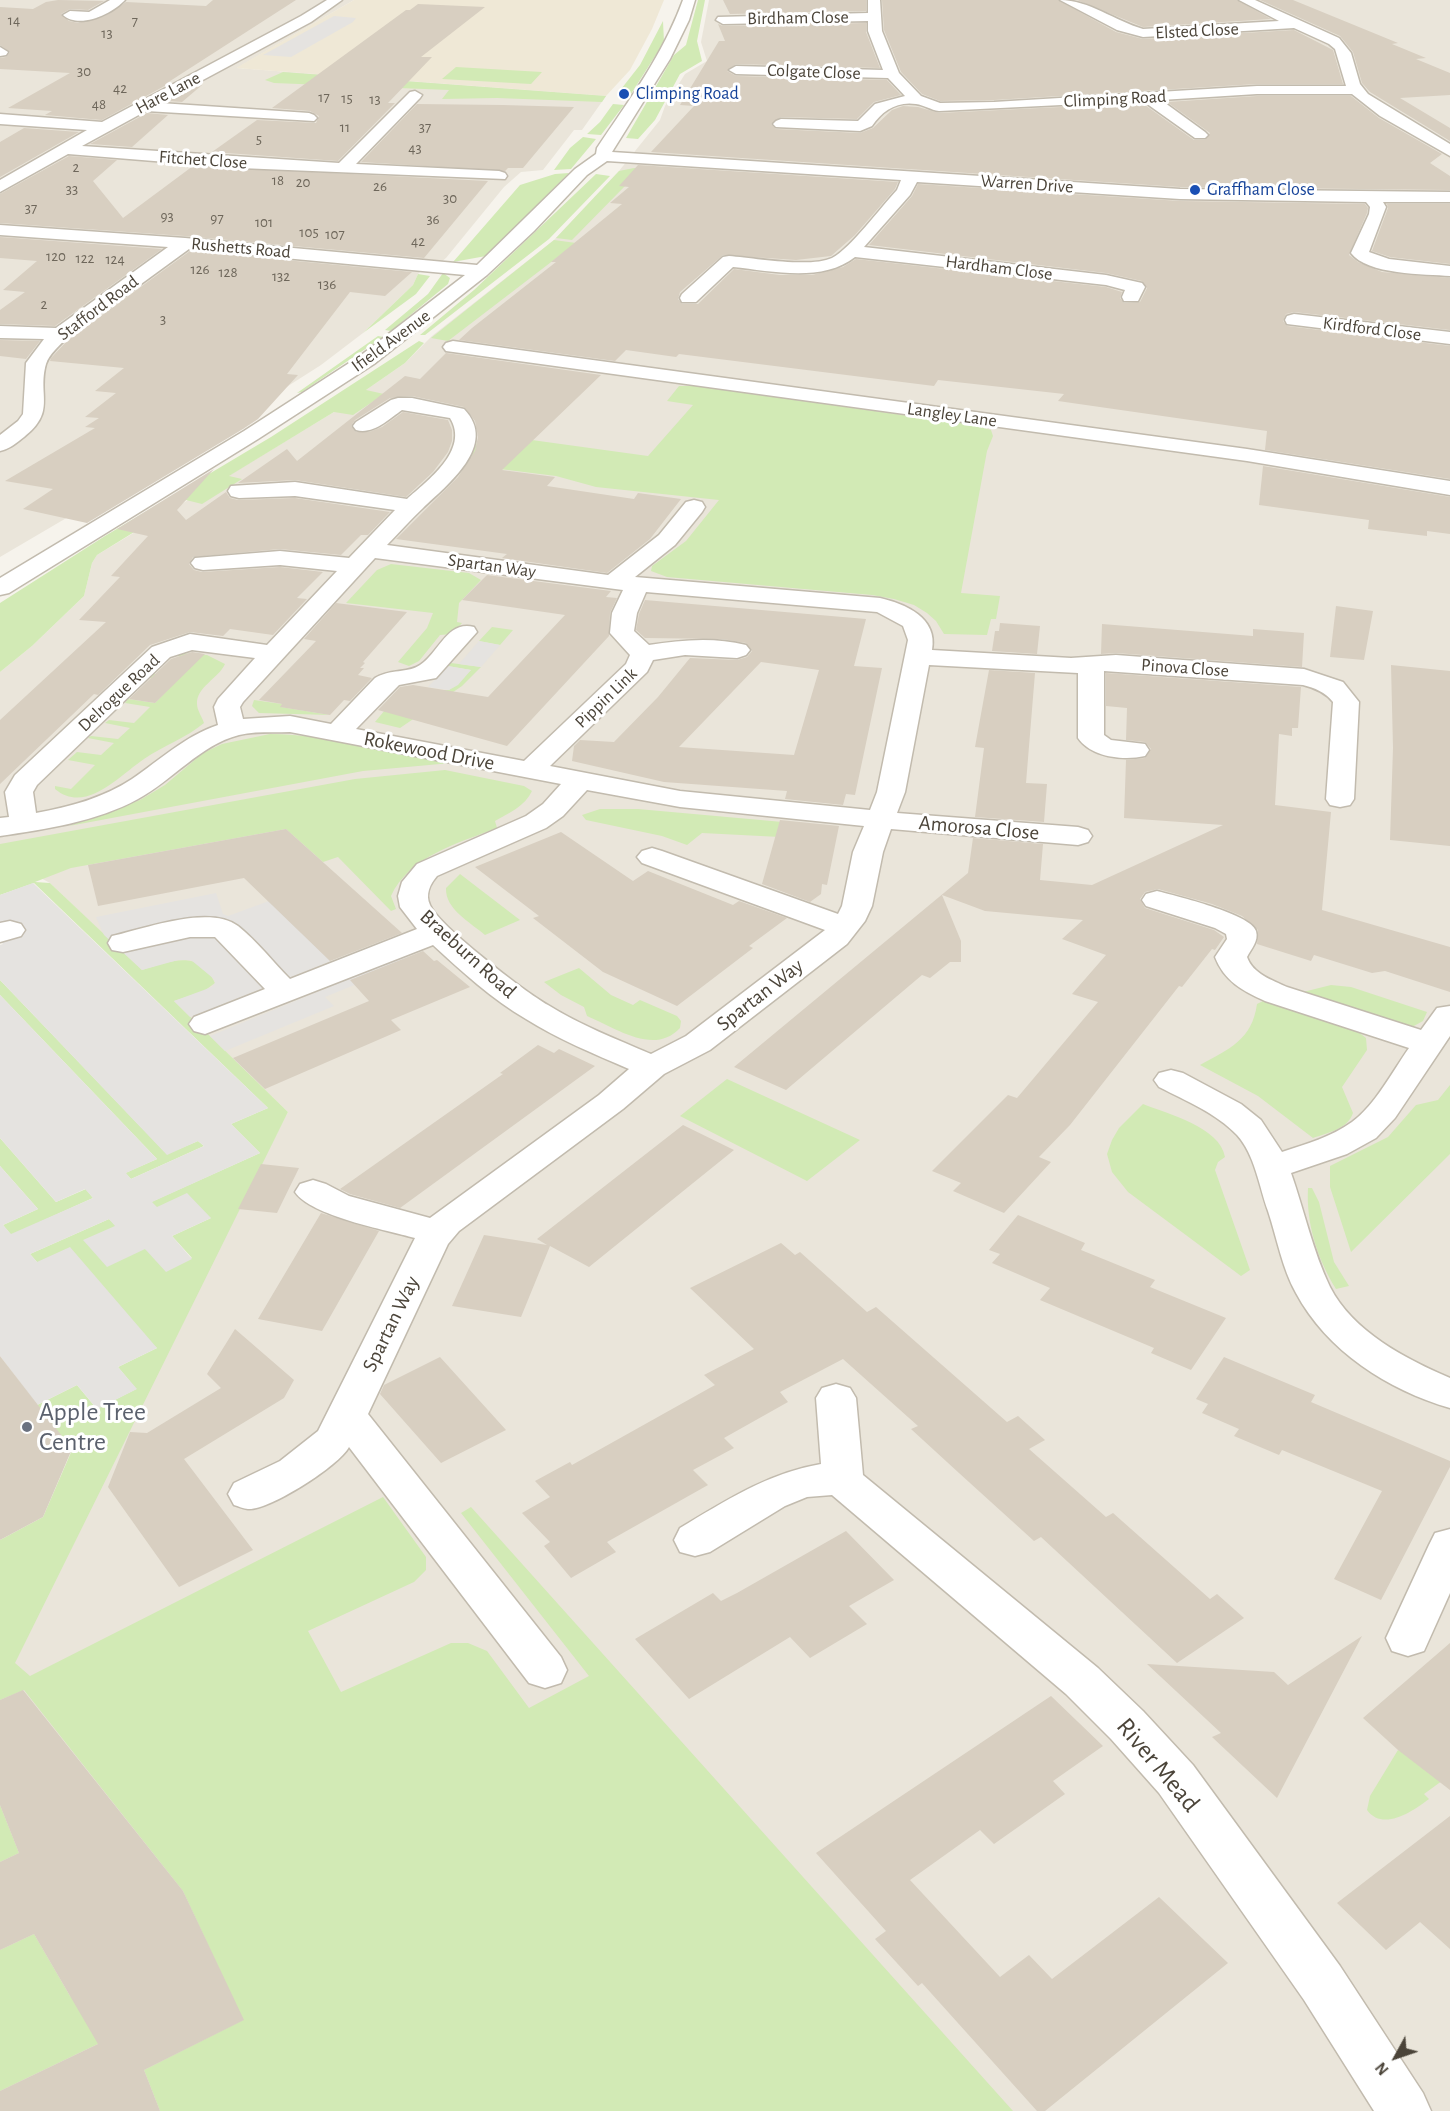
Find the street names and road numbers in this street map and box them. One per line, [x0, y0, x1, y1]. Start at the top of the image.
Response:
street label: Birdham Close [747, 6, 849, 30]
street label: Elsted Close [1155, 18, 1239, 44]
street label: Colgate Close [767, 60, 861, 84]
street label: Hare Lane [132, 67, 204, 119]
street label: Climping Road [1063, 86, 1167, 112]
street label: Fitchet Close [158, 146, 248, 174]
street label: Warren Drive [980, 170, 1074, 198]
street label: Rushetts Road [190, 233, 292, 263]
street label: Hardham Close [944, 251, 1054, 285]
street label: Stafford Road [53, 271, 143, 345]
street label: Ifield Avenue [347, 305, 435, 377]
street label: Kirdford Close [1322, 312, 1422, 346]
street label: Langley Lane [906, 398, 998, 432]
street label: Spartan Way [447, 549, 537, 583]
street label: Delrogue Road [74, 650, 164, 736]
street label: Pinova Close [1140, 654, 1230, 682]
street label: Pippin Link [570, 663, 642, 733]
street label: Rokewood Drive [361, 726, 497, 776]
street label: Amorosa Close [918, 810, 1040, 846]
street label: Braeburn Road [415, 904, 521, 1004]
street label: Spartan Way [712, 953, 808, 1037]
street label: Spartan Way [357, 1272, 425, 1376]
street label: River Mead [1110, 1712, 1206, 1818]

